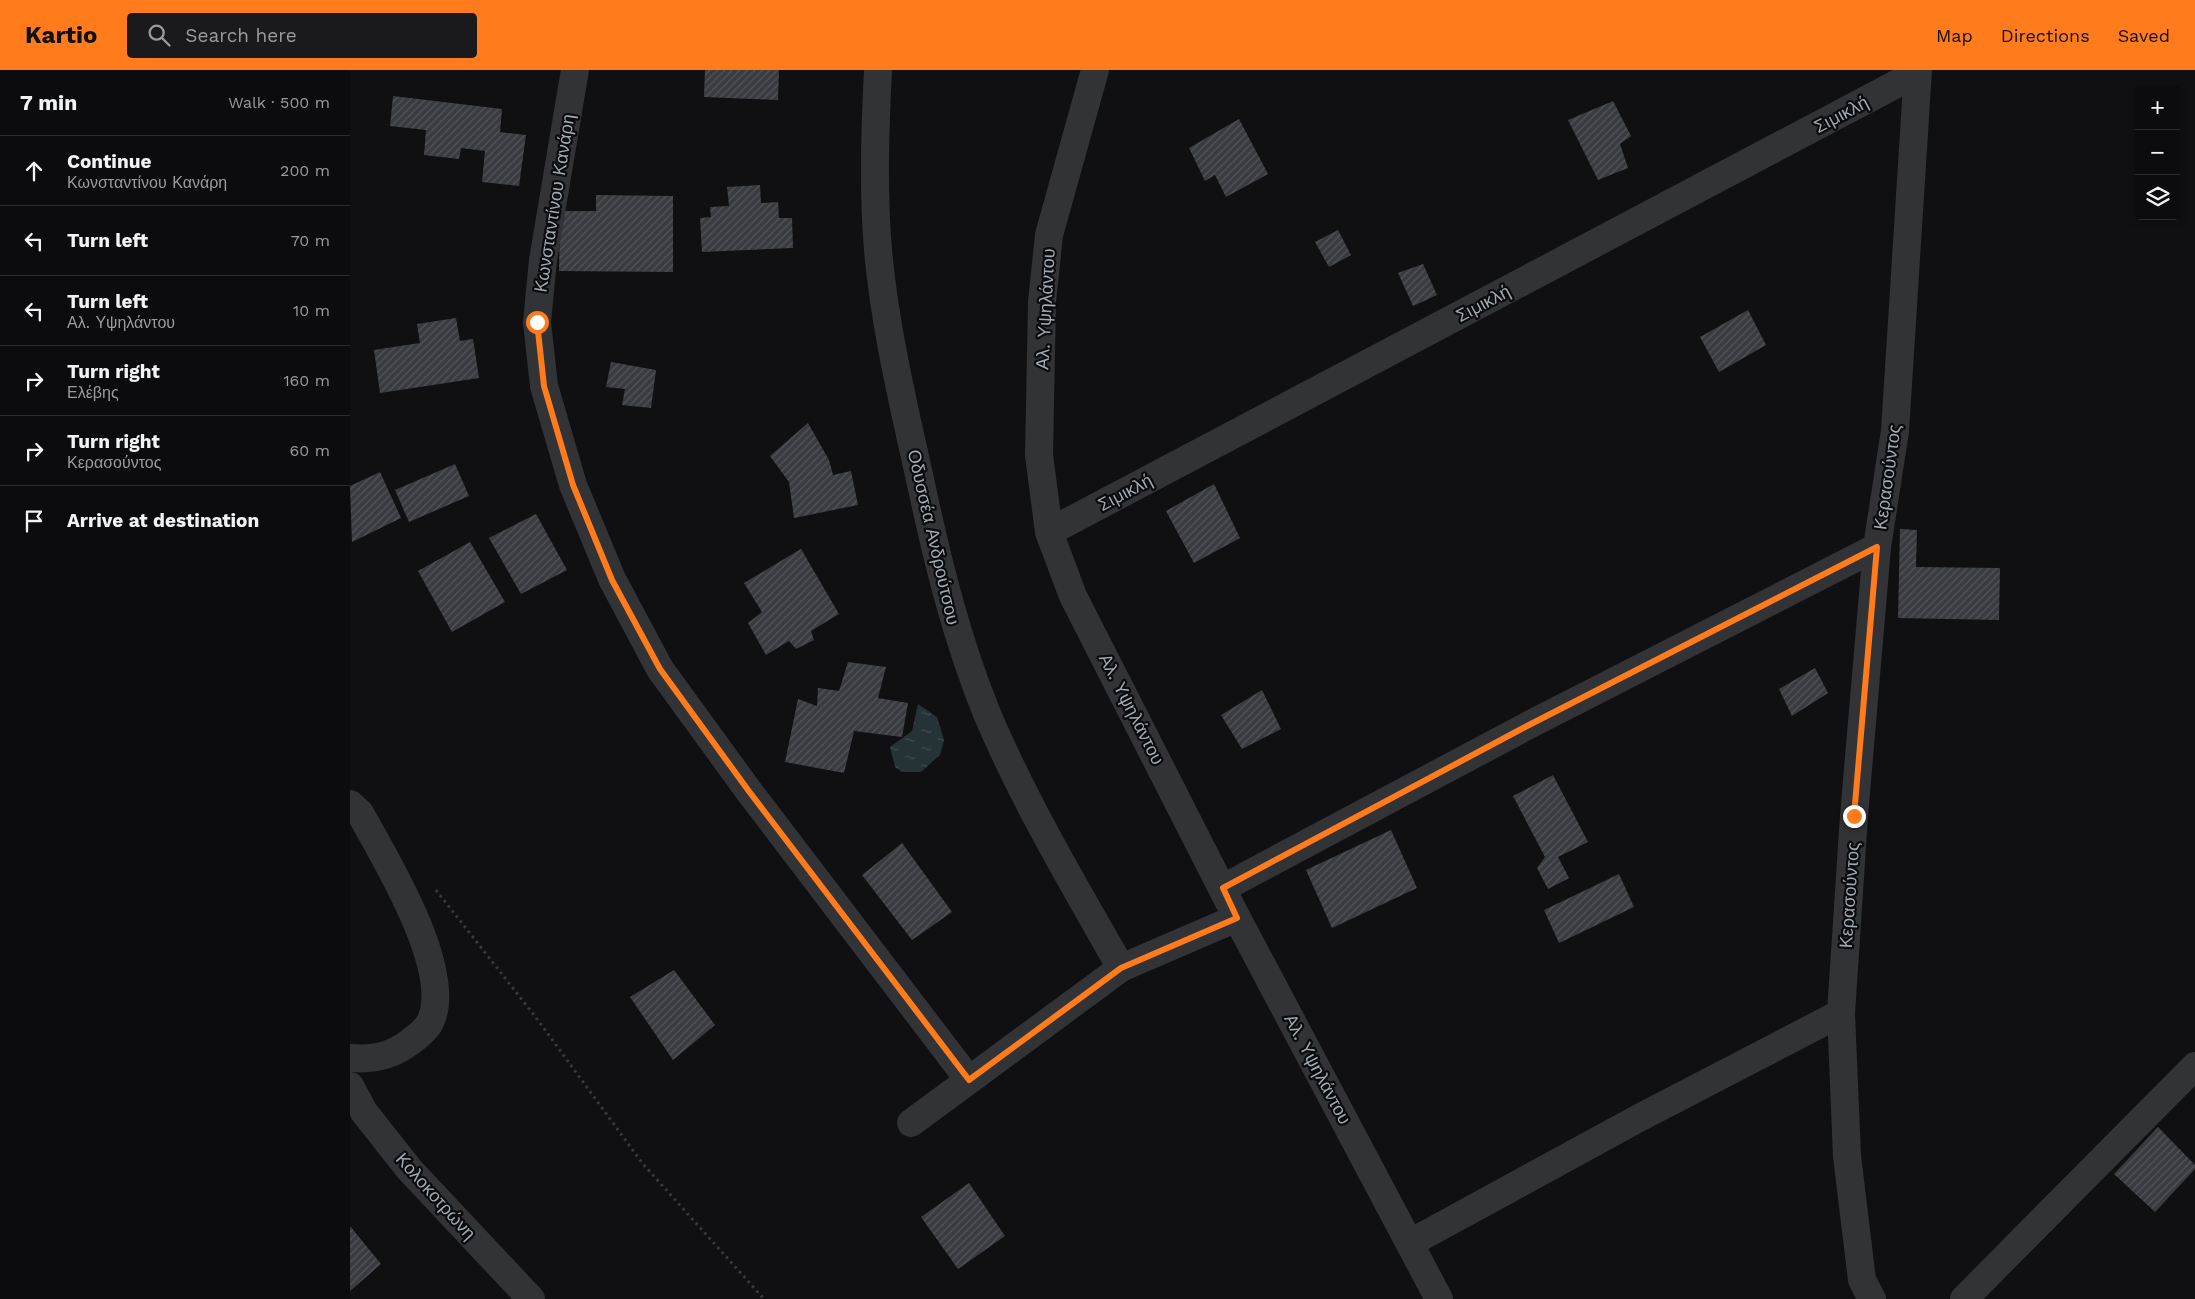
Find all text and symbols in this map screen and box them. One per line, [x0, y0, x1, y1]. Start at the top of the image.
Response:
search box [127, 13, 477, 58]
text: Kartio [25, 21, 97, 49]
icon: search [145, 21, 173, 49]
text: Search here [185, 24, 297, 47]
text: Map [1936, 25, 1973, 46]
text: Directions [2001, 25, 2090, 46]
text: Saved [2118, 25, 2170, 46]
map controls [2135, 85, 2180, 220]
button: + [2135, 85, 2180, 130]
text: 7 min [20, 90, 77, 115]
street label: Σιμικλή [1810, 91, 1872, 137]
text: Walk · 500 m [228, 93, 330, 112]
street label: Κωνσταντίνου Κανάρη [530, 112, 578, 294]
button: − [2135, 130, 2180, 175]
text: Continue [67, 150, 151, 173]
icon: ahead [20, 157, 48, 185]
text: 200 m [280, 161, 330, 180]
text: Κωνσταντίνου Κανάρη [67, 173, 227, 192]
button: layers [2135, 175, 2180, 220]
icon: left [20, 227, 48, 255]
text: Turn left [67, 229, 148, 252]
text: 70 m [291, 231, 330, 250]
street label: Αλ. Υψηλάντου [1031, 248, 1059, 370]
street label: Σιμικλή [1452, 280, 1514, 326]
text: Turn left [67, 290, 148, 313]
icon: left [20, 297, 48, 325]
text: 10 m [293, 301, 330, 320]
route start [526, 311, 549, 334]
text: Αλ. Υψηλάντου [67, 313, 175, 332]
text: Turn right [67, 360, 160, 383]
icon: right [20, 367, 48, 395]
text: 160 m [283, 371, 330, 390]
text: Ελέβης [67, 383, 119, 402]
street label: Κερασούντος [1869, 423, 1905, 531]
text: Turn right [67, 430, 160, 453]
icon: right [20, 437, 48, 465]
text: 60 m [290, 441, 330, 460]
street label: Οδυσσέα Ανδρούτσου [904, 447, 964, 627]
text: Κερασούντος [67, 453, 161, 472]
street label: Σιμικλή [1094, 469, 1156, 515]
icon: arrive [20, 507, 48, 535]
text: Arrive at destination [67, 509, 259, 532]
street label: Αλ. Υψηλάντου [1095, 650, 1169, 768]
route end [1843, 805, 1866, 828]
street label: Κερασούντος [1835, 841, 1863, 949]
street label: Αλ. Υψηλάντου [1280, 1010, 1356, 1128]
street label: Κολοκοτρώνη [392, 1148, 480, 1244]

